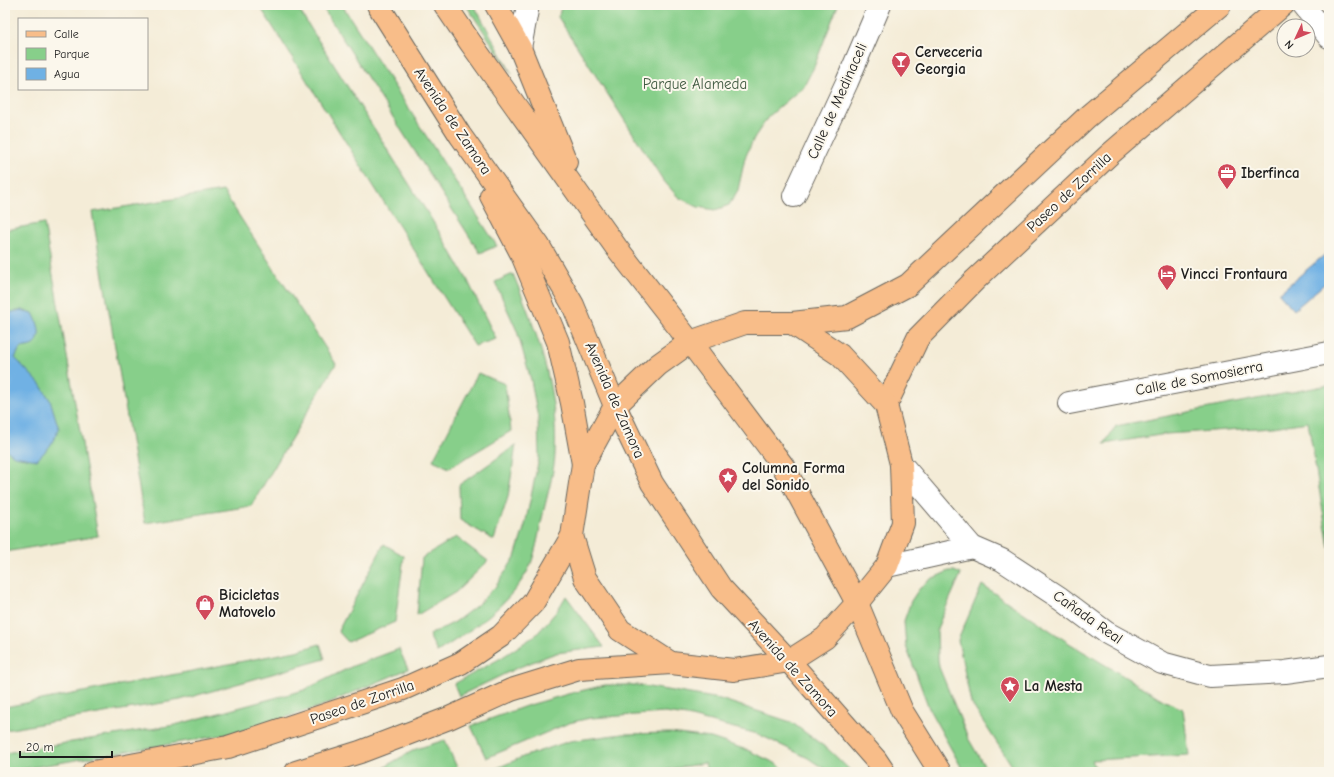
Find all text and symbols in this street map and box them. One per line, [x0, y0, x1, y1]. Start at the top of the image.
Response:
legend [18, 18, 148, 90]
north arrow [1276, 18, 1316, 58]
text: Calle [54, 27, 79, 41]
text: N [1282, 37, 1296, 52]
street label: Calle de Medinaceli [803, 40, 871, 162]
place label: Cerveceria Georgia [915, 43, 983, 78]
text: Parque [54, 47, 89, 61]
bar icon: Cerveceria Georgia [890, 50, 912, 78]
street label: Avenida de Zamora [411, 64, 495, 178]
text: Agua [54, 67, 80, 81]
park label: Parque Alameda [643, 75, 747, 93]
street label: Paseo de Zorrilla [1023, 148, 1115, 236]
office icon: Iberfinca [1216, 162, 1238, 190]
place label: Iberfinca [1241, 164, 1300, 182]
hotel icon: Vincci Frontaura [1156, 263, 1178, 291]
place label: Vincci Frontaura [1181, 265, 1288, 283]
street label: Avenida de Zamora [581, 339, 649, 461]
street label: Calle de Somosierra [1134, 357, 1264, 399]
place label: Columna Forma del Sonido [742, 459, 845, 494]
place icon: Columna Forma del Sonido [717, 466, 739, 494]
place label: Bicicletas Matovelo [219, 586, 279, 621]
street label: Cañada Real [1050, 586, 1126, 648]
shop icon: Bicicletas Matovelo [194, 593, 216, 621]
street label: Avenida de Zamora [744, 615, 842, 721]
place icon: La Mesta [999, 675, 1021, 703]
street label: Paseo de Zorrilla [308, 676, 416, 728]
place label: La Mesta [1024, 677, 1083, 695]
scale bar [20, 733, 112, 759]
text: 20 m [26, 740, 54, 754]

